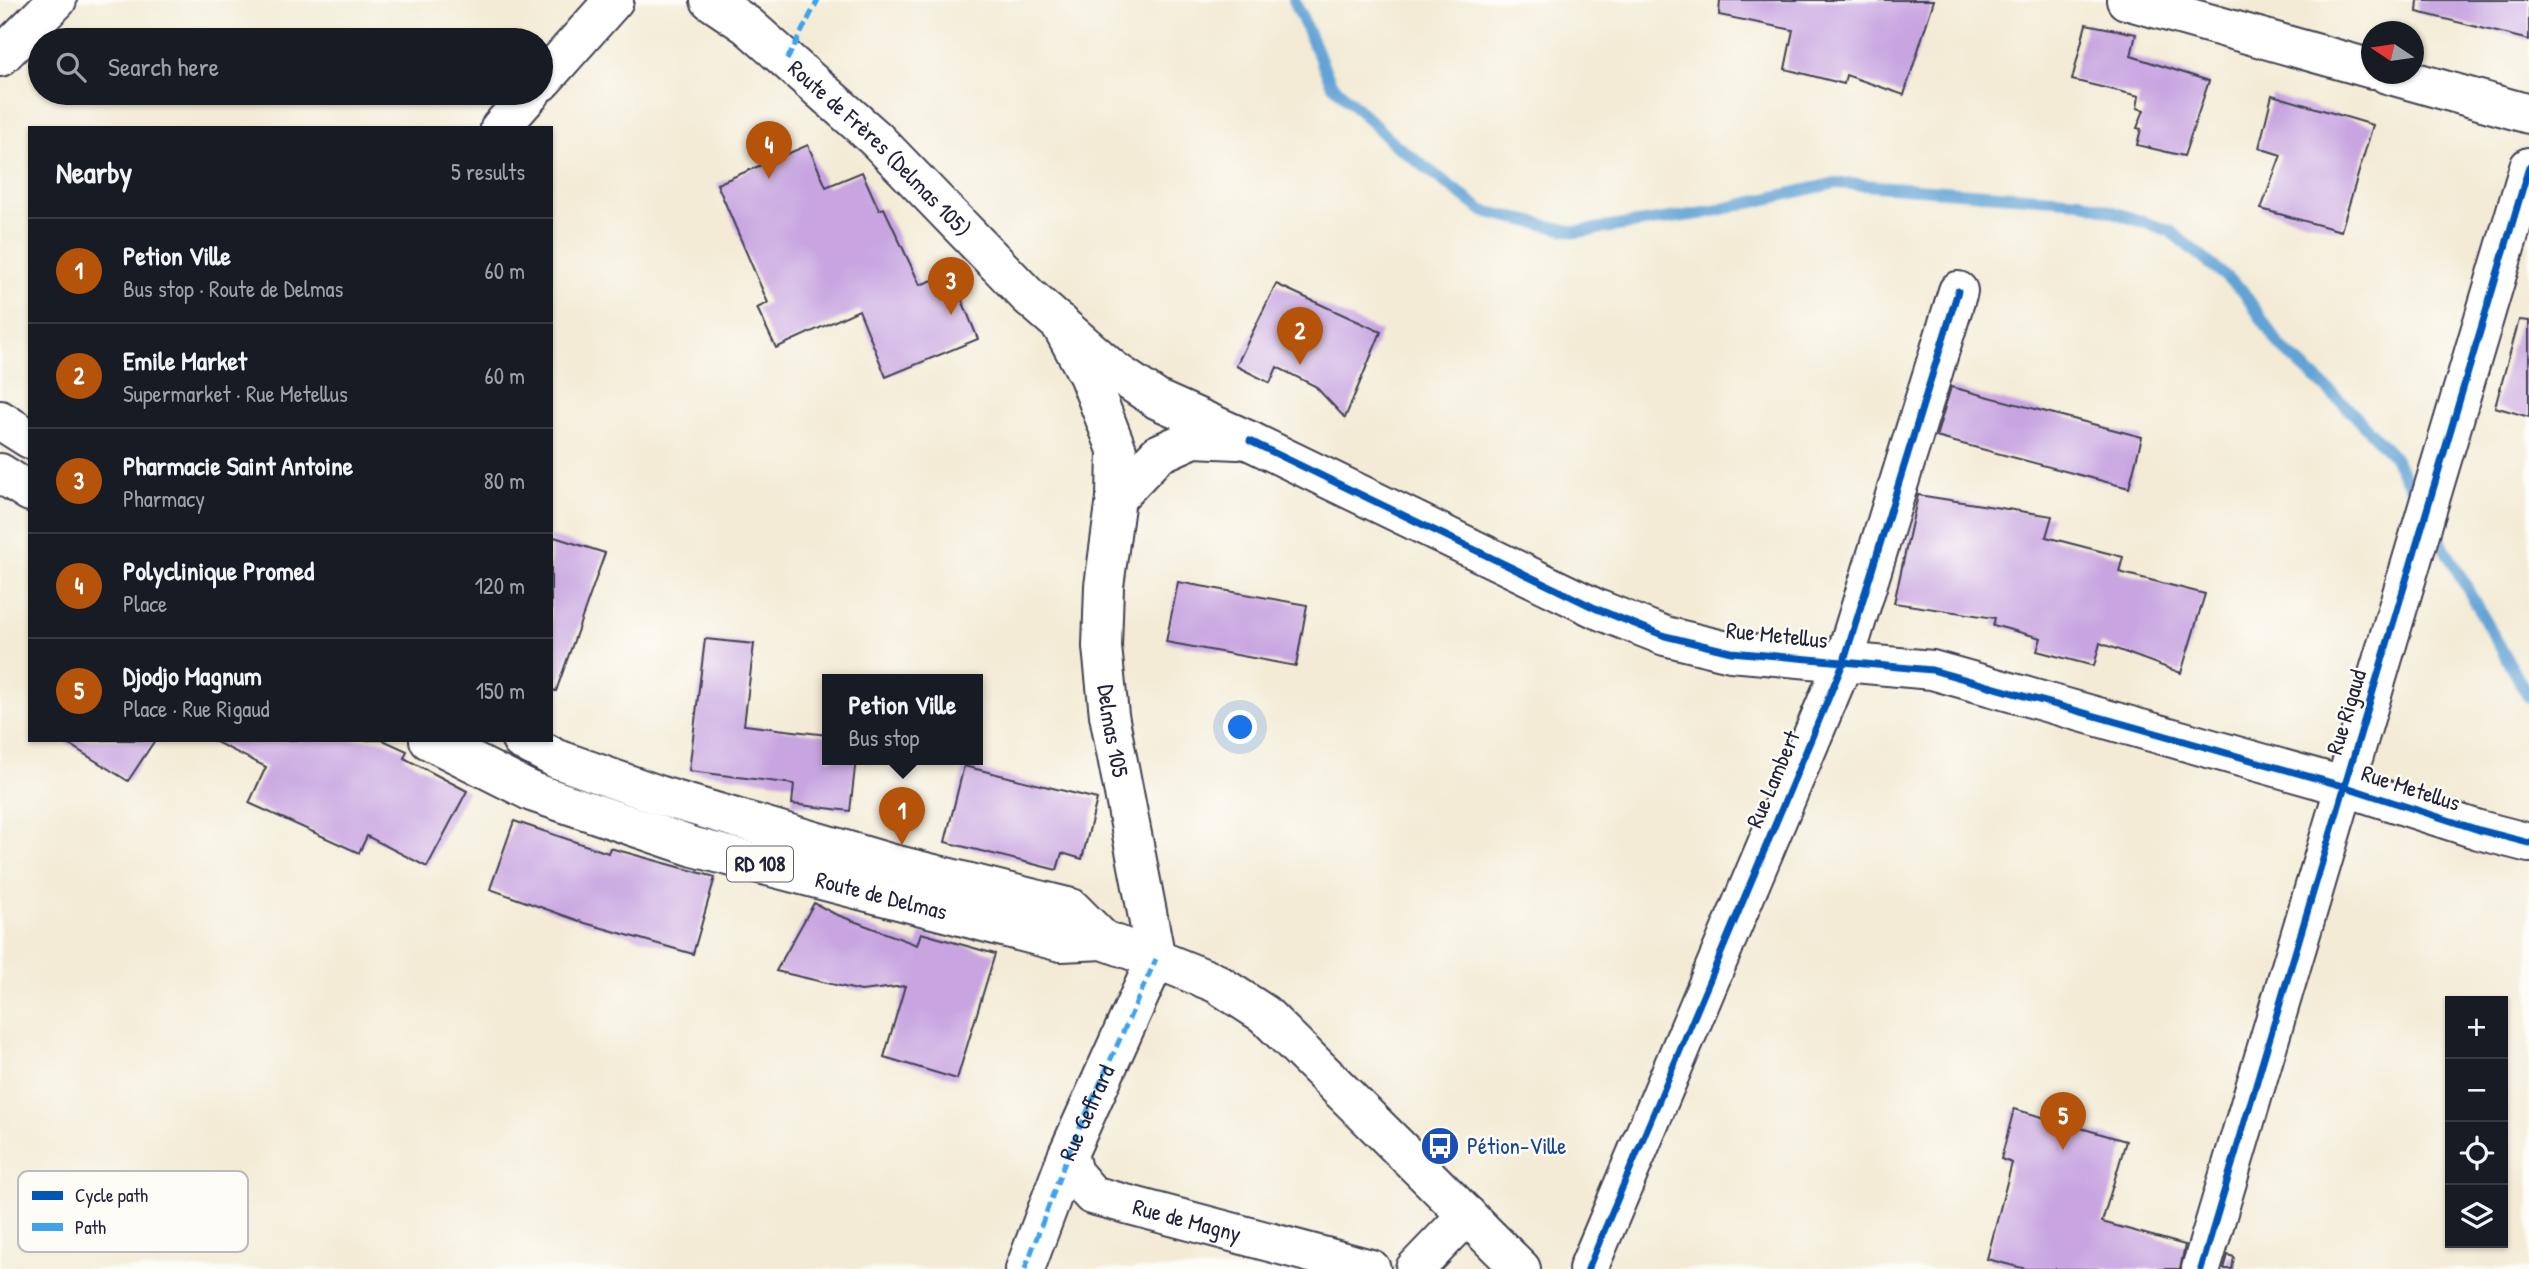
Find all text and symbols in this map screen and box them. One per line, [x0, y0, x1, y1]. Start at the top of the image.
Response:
north arrow [2361, 21, 2424, 84]
search box [28, 28, 553, 105]
icon: search [52, 48, 90, 86]
text: Search here [108, 49, 219, 84]
street label: Route de Frères (Delmas 105) [782, 53, 978, 243]
pin: 4 [746, 121, 792, 179]
text: Nearby [56, 152, 132, 192]
text: 5 results [451, 156, 525, 187]
text: Petion Ville [123, 238, 231, 273]
text: 1 [75, 255, 83, 286]
text: 60 m [485, 255, 525, 286]
pin: 3 [928, 257, 974, 315]
text: Bus stop · Route de Delmas [123, 273, 343, 304]
pin: 2 [1277, 307, 1323, 365]
text: Emile Market [123, 343, 247, 378]
text: 2 [74, 360, 84, 391]
text: 60 m [485, 360, 525, 391]
text: Supermarket · Rue Metellus [123, 378, 348, 409]
text: Pharmacie Saint Antoine [123, 448, 353, 483]
text: 3 [74, 465, 84, 496]
text: 80 m [484, 465, 525, 496]
text: Pharmacy [123, 483, 205, 514]
text: Polyclinique Promed [123, 553, 314, 588]
text: 4 [75, 570, 83, 601]
text: 120 m [475, 570, 525, 601]
text: Place [123, 588, 167, 619]
street label: Rue Metellus [1725, 614, 1830, 655]
text: Djodjo Magnum [123, 658, 262, 693]
street label: Rue Rigaud [2318, 666, 2373, 758]
popup [822, 674, 983, 765]
text: 5 [74, 675, 84, 706]
text: 150 m [476, 675, 525, 706]
street label: Delmas 105 [1091, 683, 1137, 780]
text: Petion Ville [849, 687, 956, 722]
text: Place · Rue Rigaud [123, 693, 270, 724]
your location [1223, 710, 1257, 744]
text: Bus stop [849, 722, 919, 753]
street label: Rue Lambert [1738, 724, 1807, 832]
street label: Rue Metellus [2358, 757, 2465, 818]
pin: 1 [879, 787, 925, 845]
road number: RD 108 [727, 846, 793, 882]
street label: Route de Delmas [812, 863, 951, 927]
map controls [2445, 996, 2508, 1248]
button: + [2445, 996, 2508, 1059]
button: − [2445, 1059, 2508, 1122]
street label: Rue Geffrard [1051, 1060, 1121, 1165]
pin: 5 [2040, 1092, 2086, 1150]
button: locate [2445, 1122, 2508, 1185]
bus stop icon: Pétion-Ville [1419, 1125, 1461, 1167]
place label: Pétion-Ville [1467, 1130, 1566, 1161]
legend [18, 1171, 248, 1252]
text: Cycle path [75, 1182, 148, 1208]
button: layers [2445, 1185, 2508, 1248]
street label: Rue de Magny [1130, 1191, 1245, 1249]
text: Path [75, 1214, 106, 1240]

